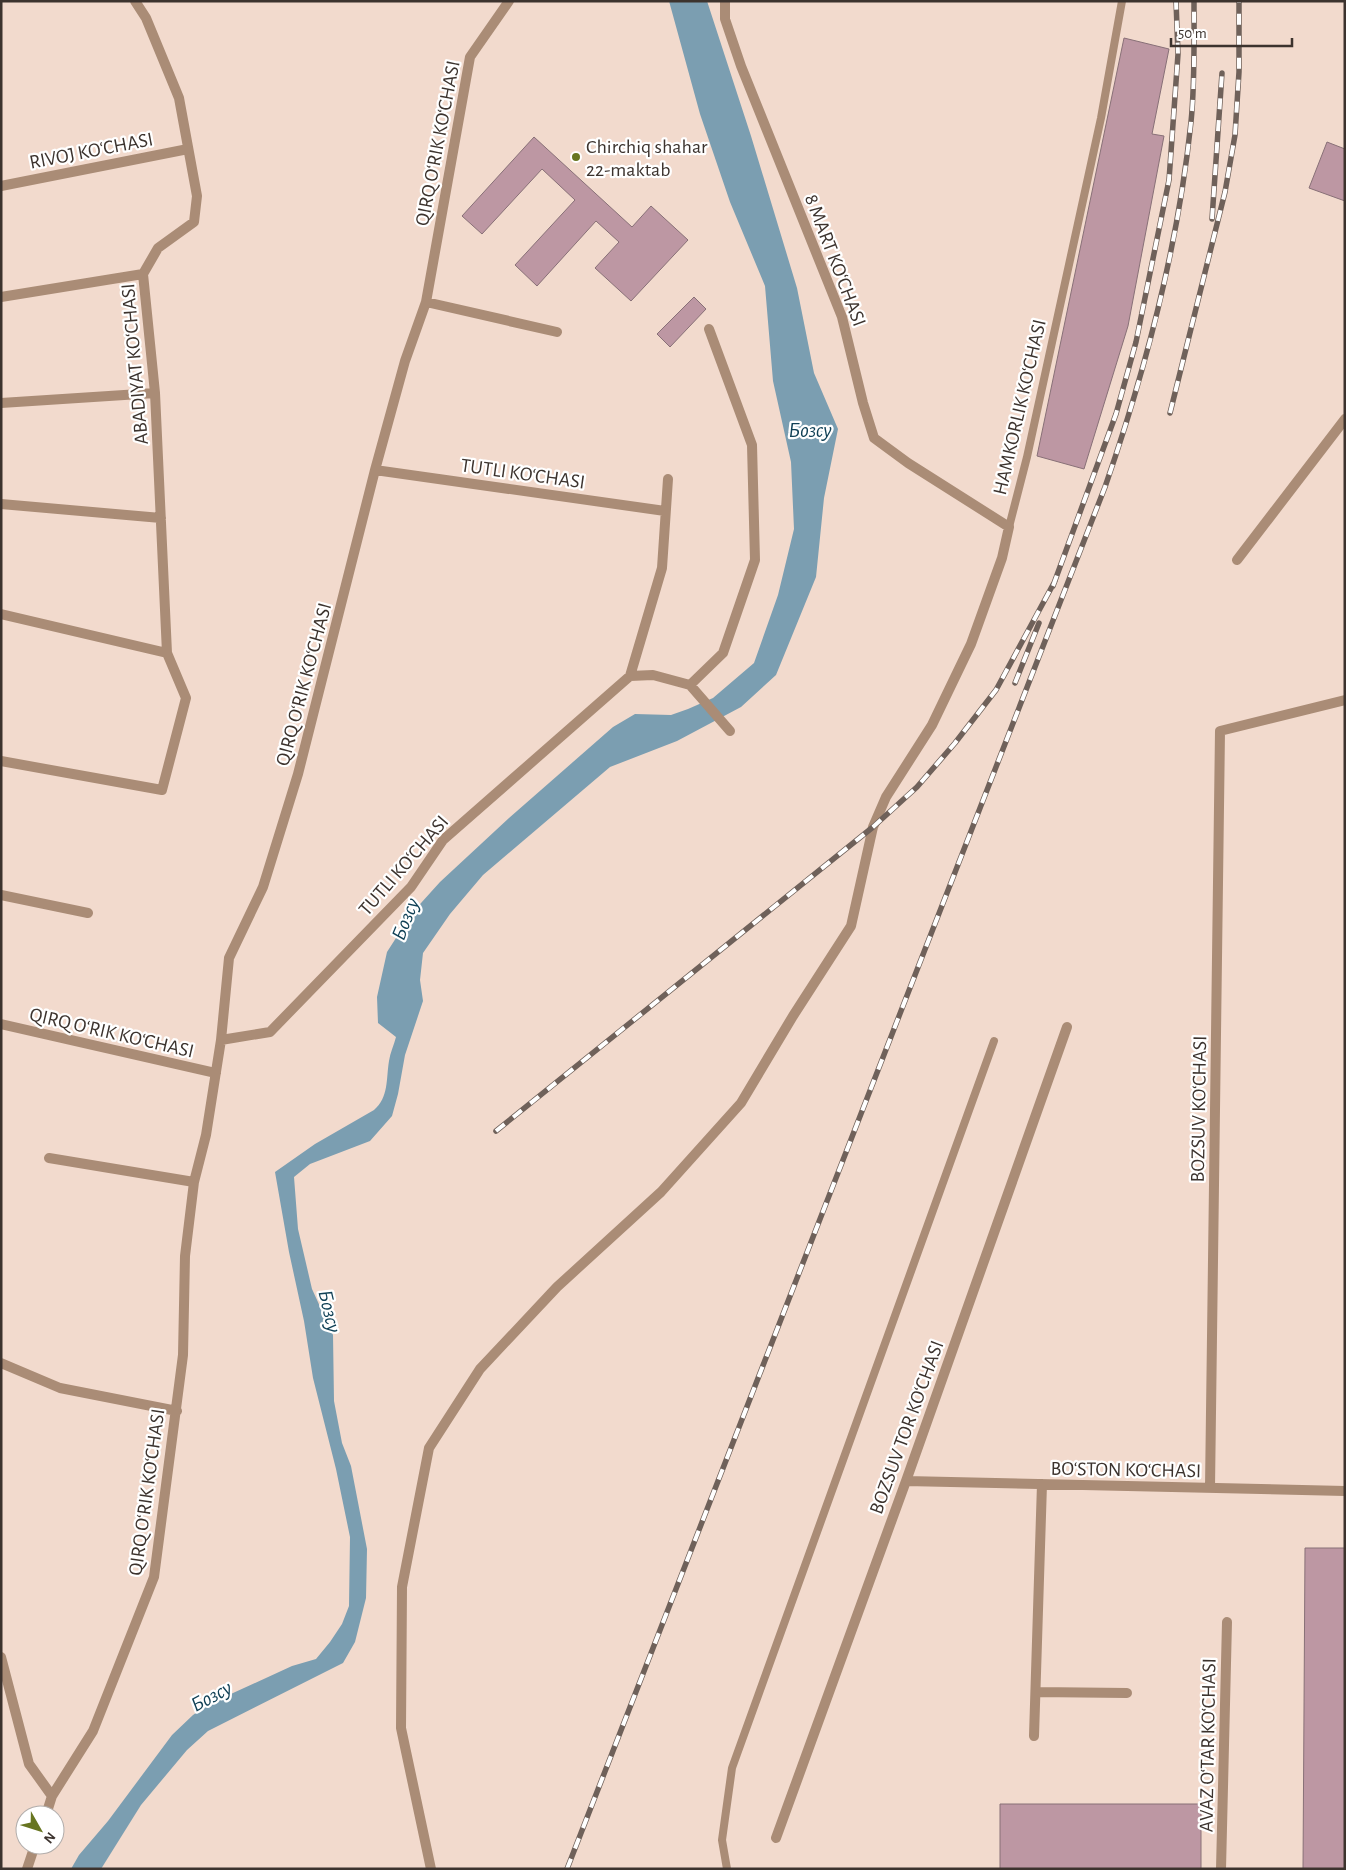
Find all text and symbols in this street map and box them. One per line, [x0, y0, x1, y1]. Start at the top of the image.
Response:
scale bar [1171, 15, 1292, 47]
text: 50 m [1178, 26, 1207, 41]
street label: QIRQ O‘RIK KO‘CHASI [412, 59, 464, 228]
street label: RIVOJ KO‘CHASI [28, 129, 155, 173]
place label: Chirchiq shahar 22-maktab [586, 137, 708, 180]
marker: Chirchiq shahar 22-maktab [570, 151, 582, 163]
street label: 8 MART KO‘CHASI [801, 191, 869, 329]
street label: ABADIYAT KO‘CHASI [118, 283, 152, 445]
street label: HAMKORLIK KO‘CHASI [990, 317, 1050, 497]
water label: Бозсу [788, 420, 832, 441]
street label: TUTLI KO‘CHASI [459, 455, 586, 493]
street label: QIRQ O‘RIK KO‘CHASI [273, 601, 335, 768]
street label: TUTLI KO‘CHASI [355, 812, 452, 920]
water label: Бозсу [388, 895, 424, 943]
street label: QIRQ O‘RIK KO‘CHASI [28, 1004, 196, 1062]
street label: BOZSUV KO‘CHASI [1188, 1035, 1210, 1183]
water label: Бозсу [314, 1288, 345, 1335]
street label: BOZSUV TOR KO‘CHASI [866, 1338, 948, 1517]
street label: QIRQ O‘RIK KO‘CHASI [125, 1408, 169, 1577]
street label: BO‘STON KO‘CHASI [1050, 1459, 1201, 1481]
street label: AVAZ O‘TAR KO‘CHASI [1196, 1658, 1220, 1832]
water label: Бозсу [187, 1677, 236, 1716]
north arrow [15, 1805, 65, 1855]
text: N [41, 1829, 58, 1846]

